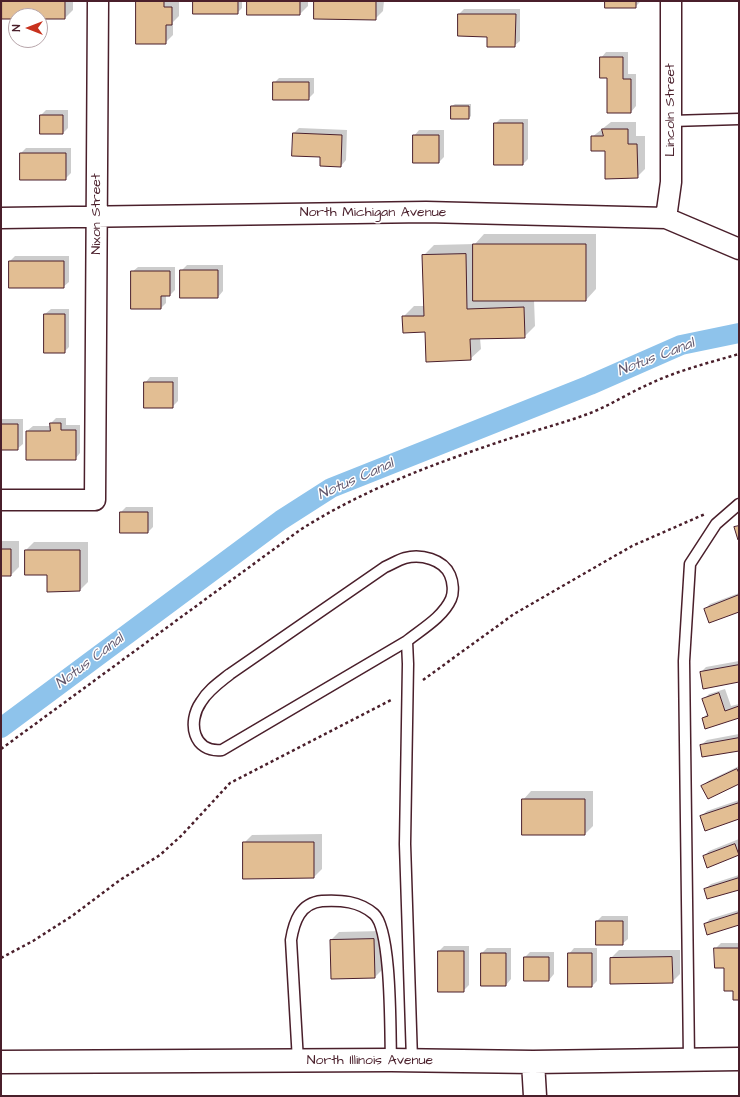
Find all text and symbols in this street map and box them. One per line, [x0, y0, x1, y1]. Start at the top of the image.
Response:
north arrow [8, 8, 48, 48]
text: N [9, 25, 24, 31]
street label: Lincoln Street [663, 63, 679, 157]
street label: Nixon Street [89, 173, 105, 255]
street label: North Michigan Avenue [300, 205, 446, 221]
water label: Notus Canal [615, 335, 697, 381]
water label: Notus Canal [315, 455, 397, 505]
water label: Notus Canal [52, 630, 128, 694]
street label: North Illinois Avenue [307, 1053, 433, 1069]

